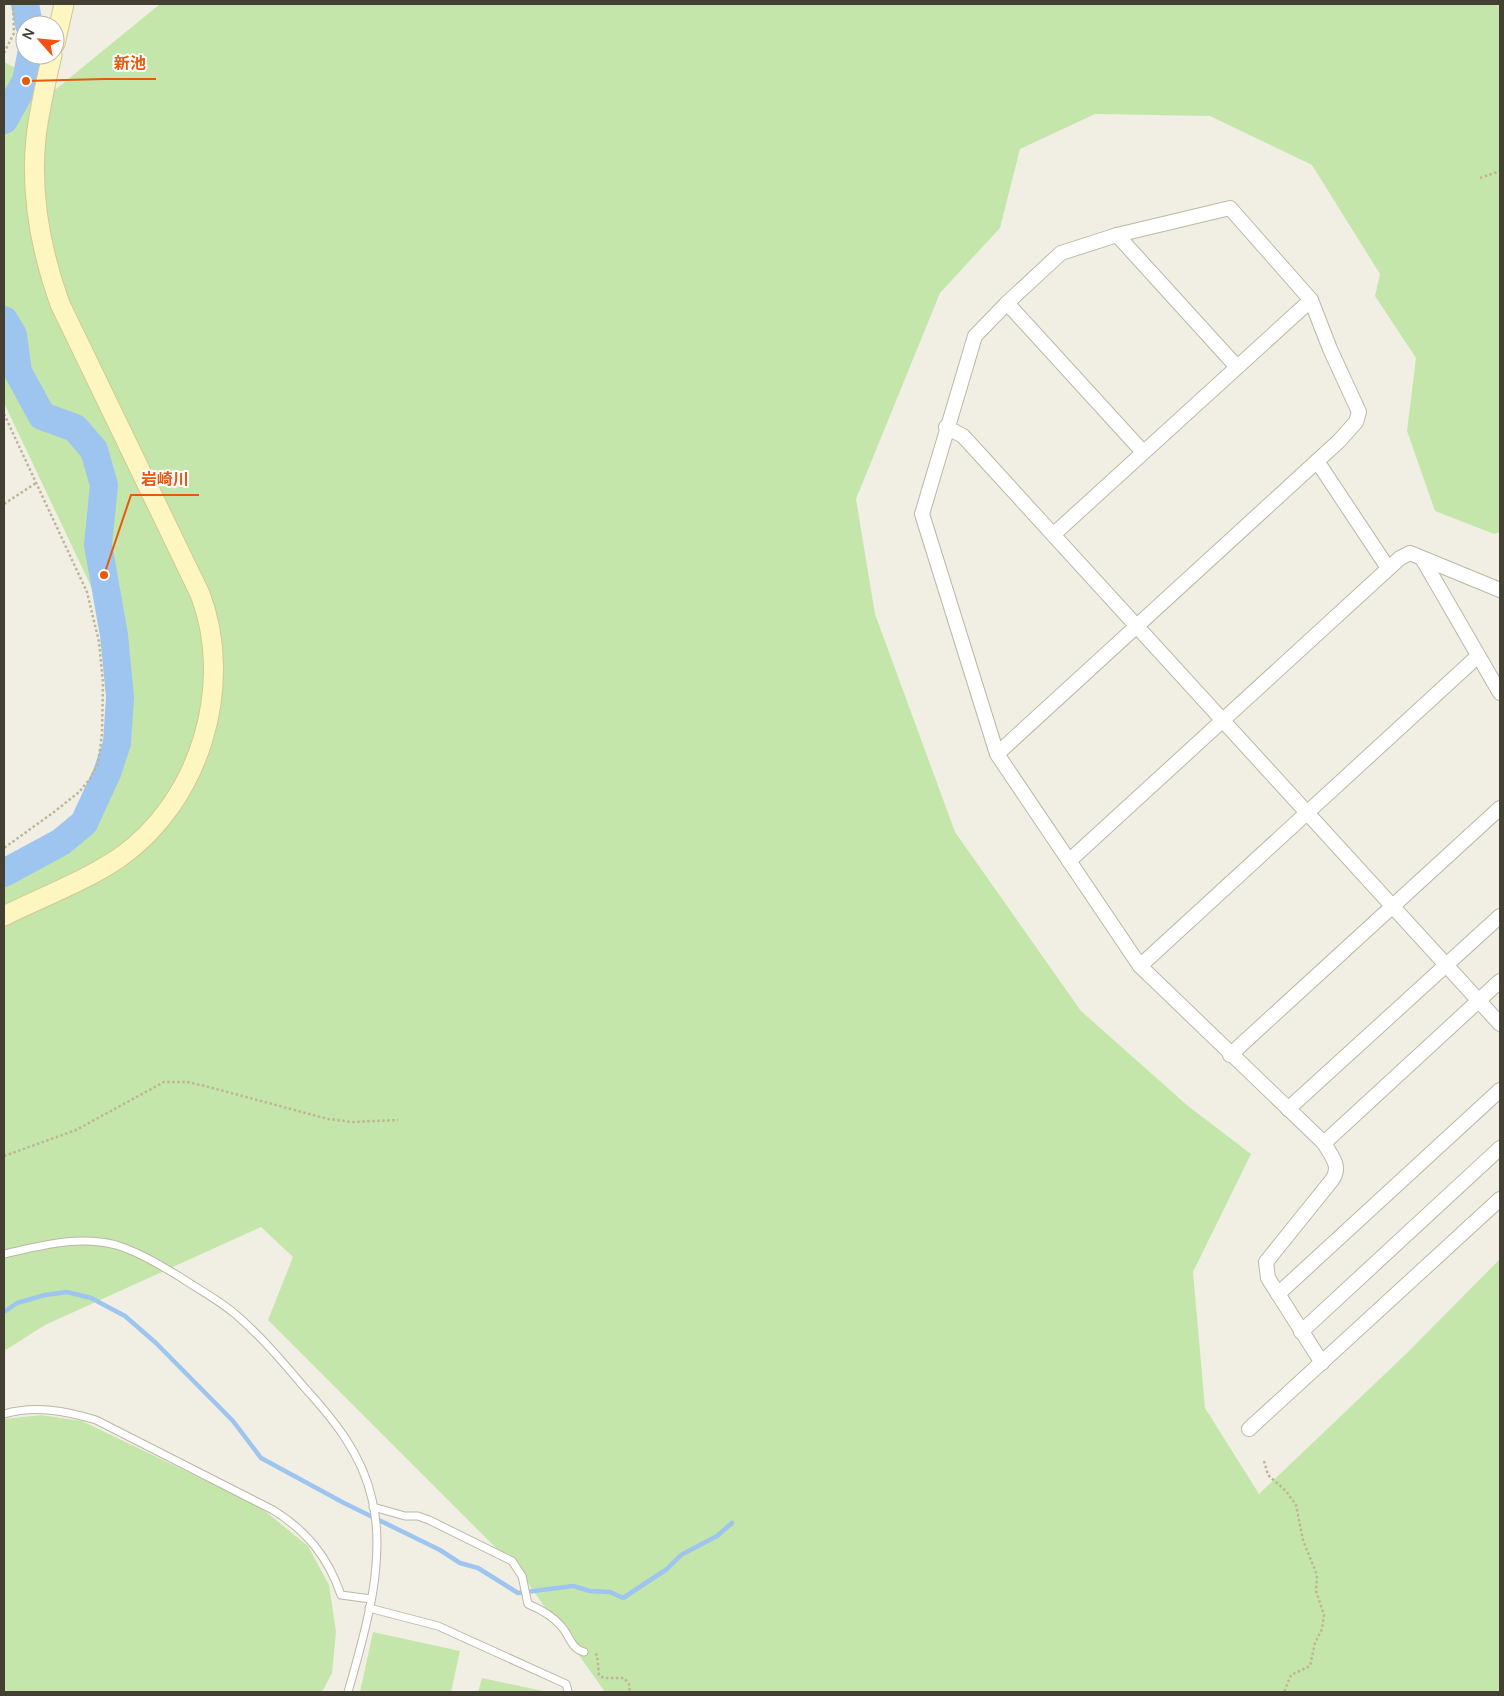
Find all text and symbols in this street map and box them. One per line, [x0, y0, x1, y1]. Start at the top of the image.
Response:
north arrow [15, 15, 65, 65]
text: N [17, 25, 39, 43]
callout: 新池 [104, 48, 156, 79]
text: 新池 [114, 52, 146, 74]
callout: 岩崎川 [131, 464, 199, 495]
text: 岩崎川 [141, 468, 189, 490]

